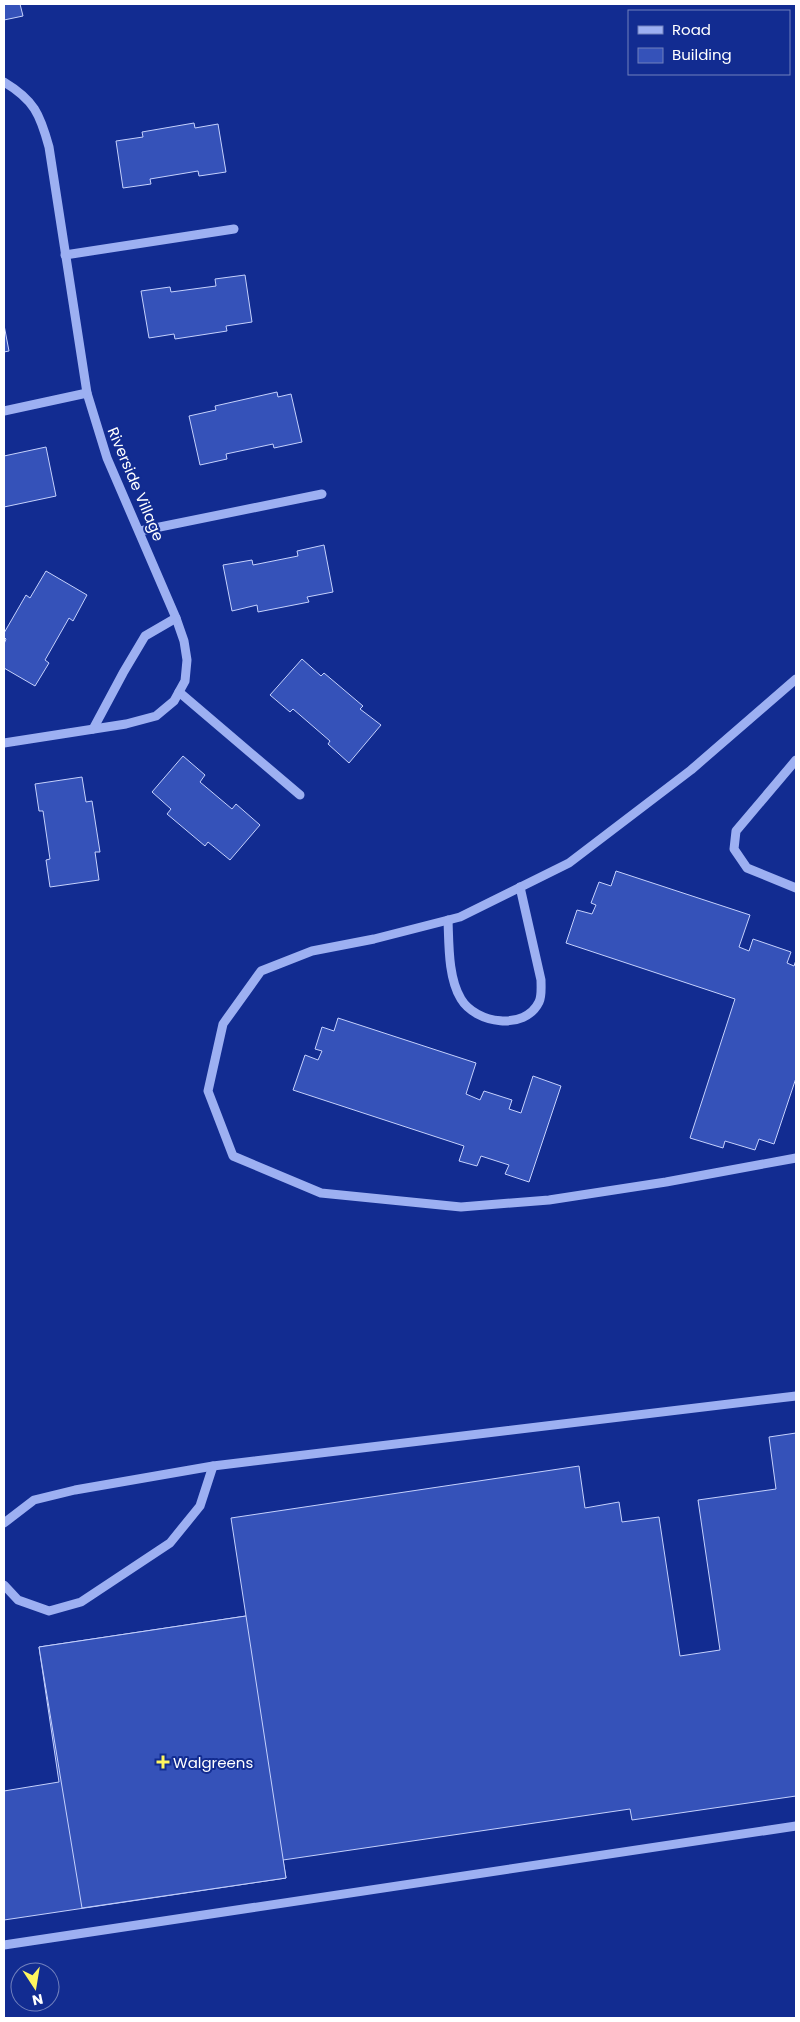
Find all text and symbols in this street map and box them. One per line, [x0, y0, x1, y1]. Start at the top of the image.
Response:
legend [628, 10, 790, 75]
text: Road [672, 19, 711, 40]
text: Building [672, 44, 732, 65]
street label: Riverside Village [103, 424, 169, 544]
place label: Walgreens [173, 1752, 253, 1773]
marker: Walgreens [157, 1756, 169, 1768]
north arrow [10, 1962, 60, 2012]
text: N [30, 1989, 45, 2011]

